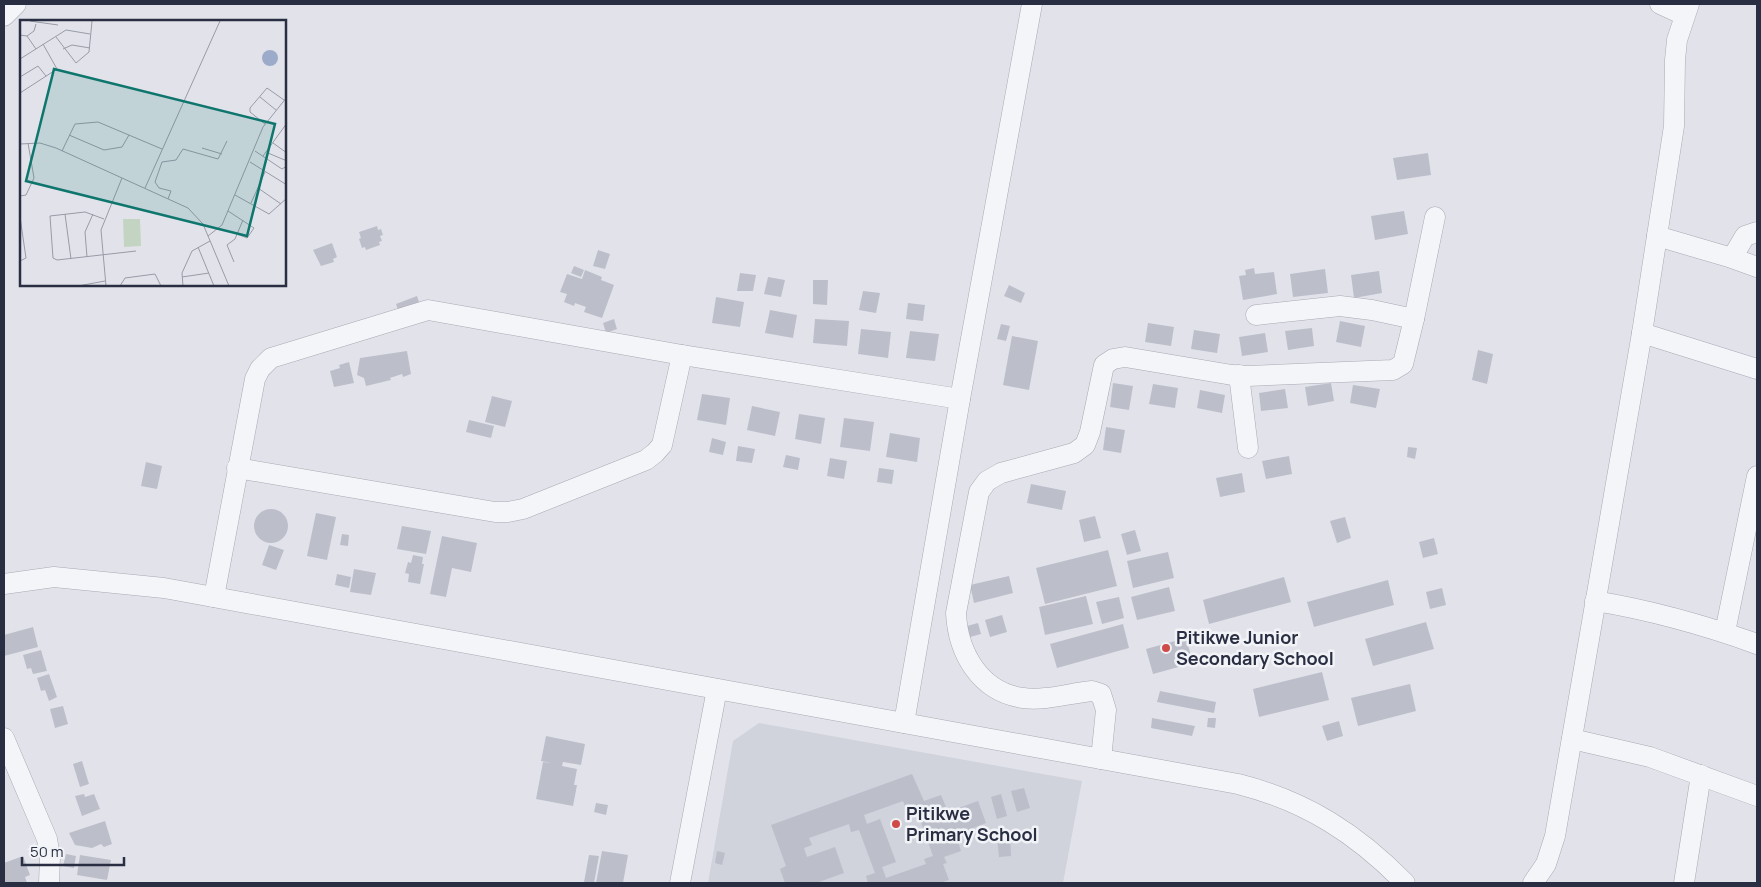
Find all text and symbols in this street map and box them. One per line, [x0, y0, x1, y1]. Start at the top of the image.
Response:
inset map [20, 20, 286, 286]
place label: Pitikwe Junior Secondary School [1176, 625, 1334, 670]
marker: Pitikwe Junior Secondary School [1160, 642, 1172, 654]
place label: Pitikwe Primary School [906, 801, 1038, 846]
marker: Pitikwe Primary School [890, 818, 902, 830]
scale bar [22, 834, 125, 866]
text: 50 m [30, 841, 64, 862]

